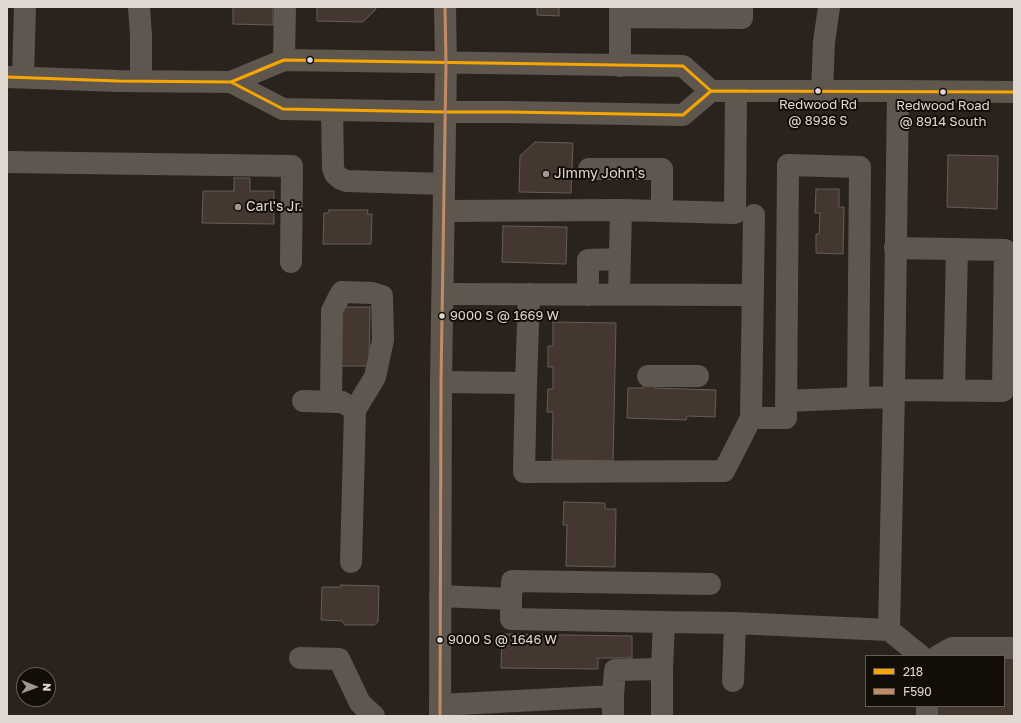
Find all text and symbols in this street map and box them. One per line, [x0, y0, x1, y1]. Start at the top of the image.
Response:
unlabelled marker [305, 55, 315, 65]
marker: Redwood Rd @ 8936 S [813, 86, 823, 96]
marker: Redwood Road @ 8914 South [938, 87, 948, 97]
place label: Redwood Rd @ 8936 S [779, 97, 857, 128]
place label: Redwood Road @ 8914 South [896, 98, 990, 129]
place label: Jimmy John's [554, 166, 645, 182]
marker: Jimmy John's [541, 169, 551, 179]
place label: Carl's Jr. [246, 199, 303, 215]
marker: Carl's Jr. [233, 202, 243, 212]
place label: 9000 S @ 1669 W [450, 308, 559, 324]
marker: 9000 S @ 1669 W [437, 311, 447, 321]
place label: 9000 S @ 1646 W [448, 632, 557, 648]
marker: 9000 S @ 1646 W [435, 635, 445, 645]
legend [865, 655, 1005, 707]
text: 218 [903, 664, 923, 679]
north arrow [16, 667, 56, 707]
text: N [41, 683, 54, 692]
text: F590 [903, 684, 932, 699]

